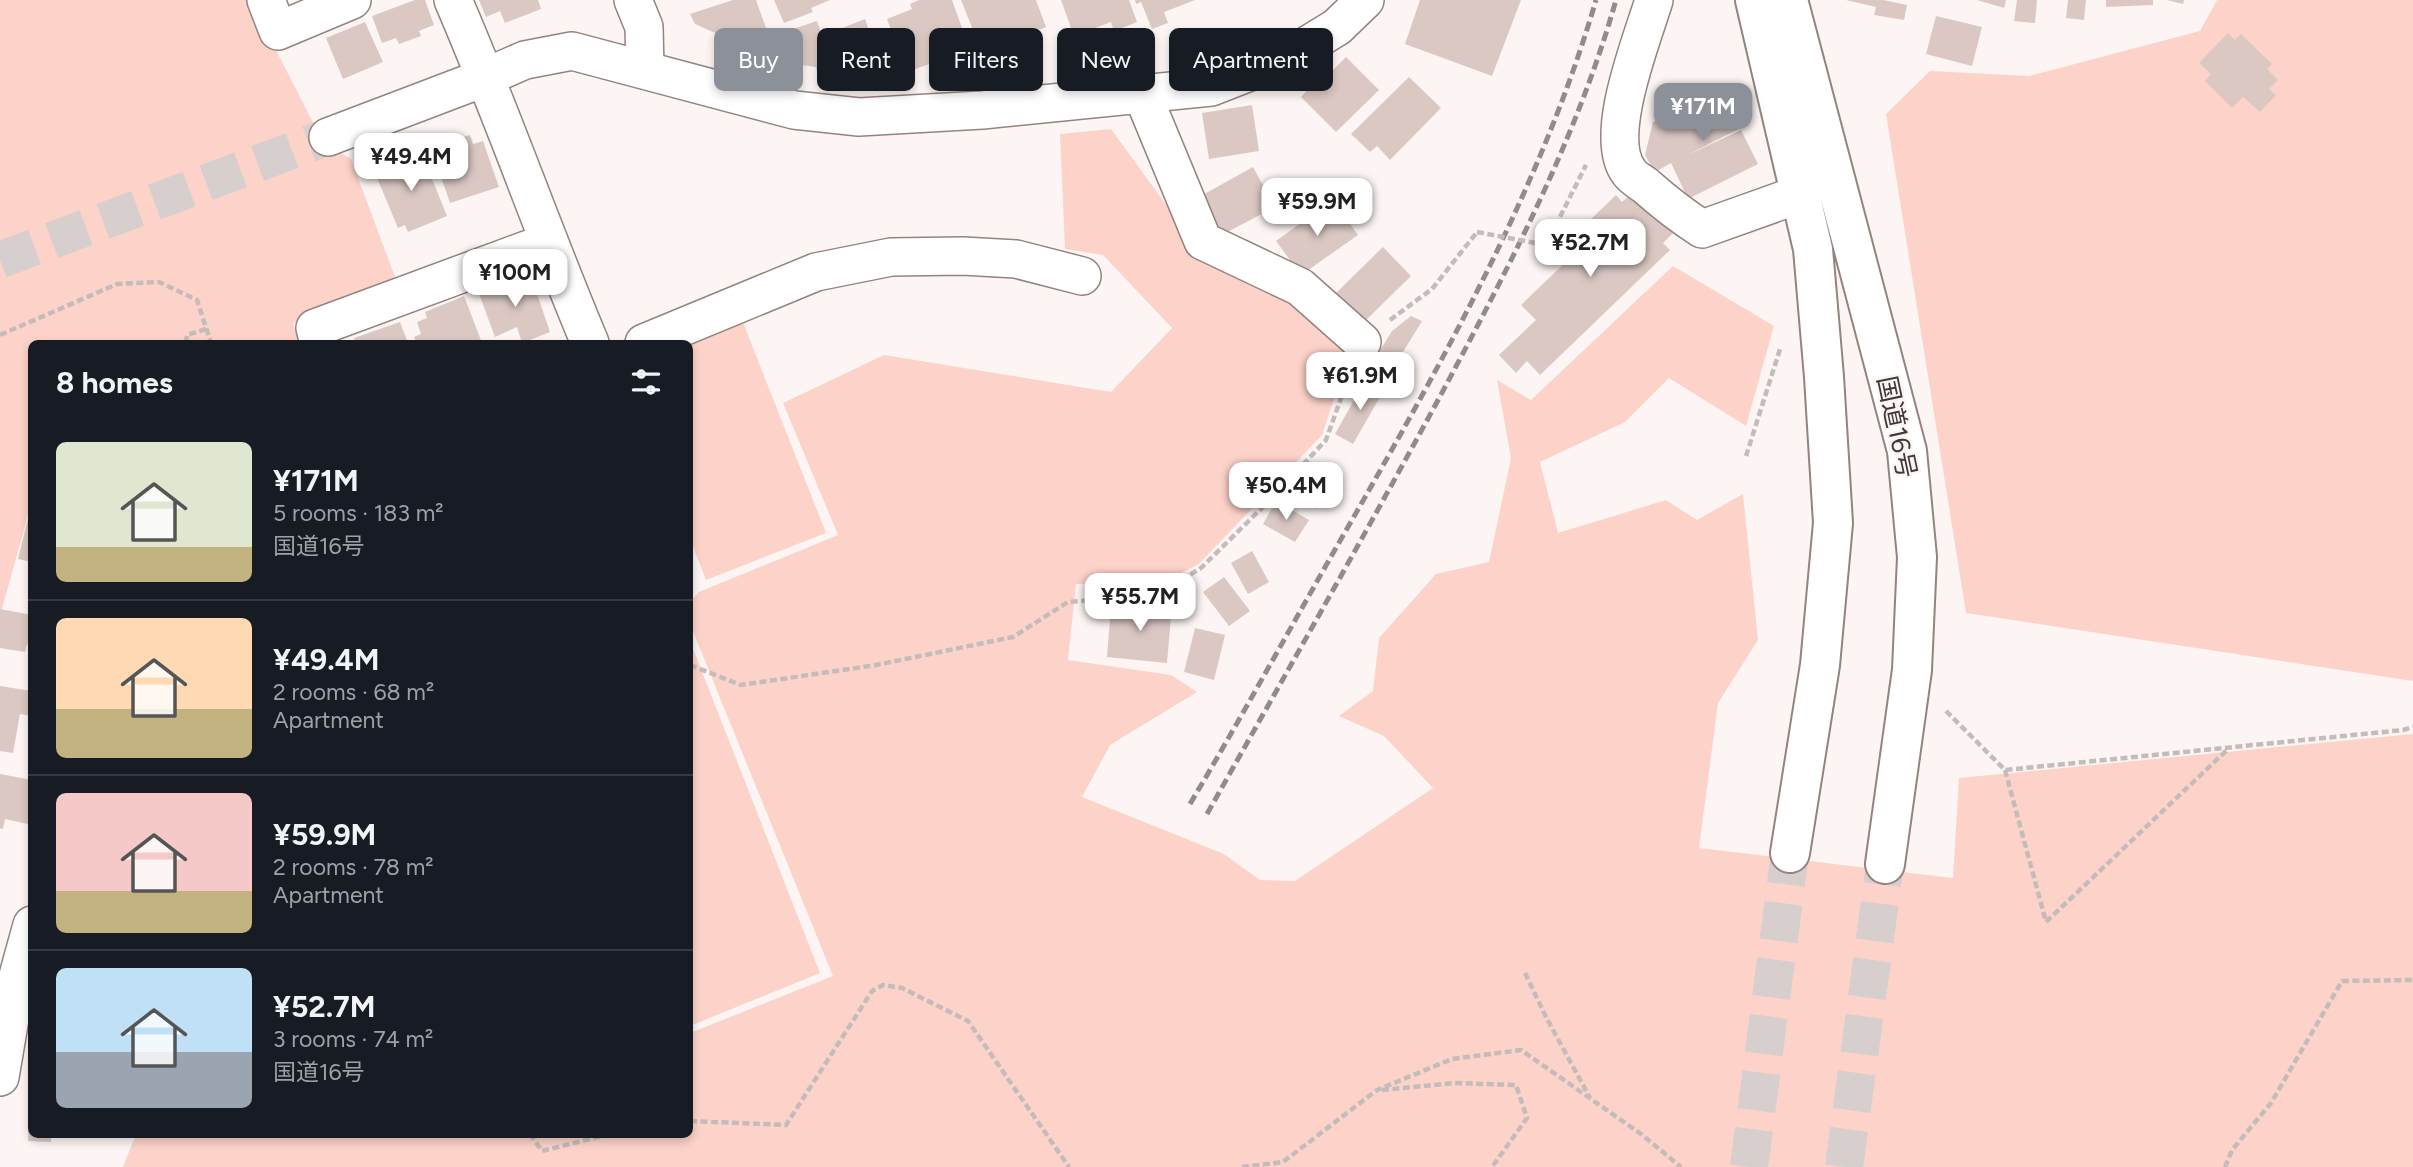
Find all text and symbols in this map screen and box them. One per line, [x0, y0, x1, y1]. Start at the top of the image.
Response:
chip: Buy [714, 28, 803, 91]
chip: Rent [817, 28, 915, 91]
chip: Filters [929, 28, 1043, 91]
chip: New [1057, 28, 1155, 91]
chip: Apartment [1169, 28, 1333, 91]
pin: ¥171M [1654, 83, 1752, 143]
text: ¥171M [1670, 92, 1736, 120]
pin: ¥49.4M [354, 134, 468, 193]
text: ¥49.4M [370, 142, 452, 170]
pin: ¥59.9M [1260, 178, 1374, 238]
text: ¥59.9M [1277, 187, 1357, 215]
pin: ¥52.7M [1533, 219, 1647, 279]
text: ¥52.7M [1551, 228, 1629, 256]
pin: ¥100M [466, 250, 564, 309]
text: ¥100M [479, 258, 551, 286]
pin: ¥61.9M [1303, 352, 1417, 412]
text: ¥61.9M [1322, 361, 1398, 389]
icon: filters [627, 363, 665, 401]
text: 8 homes [56, 364, 173, 401]
street label: 国道16号 [1871, 373, 1923, 481]
text: ¥171M [273, 462, 359, 499]
pin: ¥50.4M [1229, 462, 1343, 522]
icon: home [112, 470, 196, 554]
text: ¥50.4M [1245, 471, 1327, 499]
text: 5 rooms · 183 m² [273, 499, 444, 527]
text: 国道16号 [273, 532, 365, 560]
pin: ¥55.7M [1083, 574, 1197, 633]
text: ¥55.7M [1101, 582, 1179, 610]
text: ¥49.4M [273, 641, 379, 678]
icon: home [112, 646, 196, 730]
text: 2 rooms · 68 m² [273, 678, 434, 706]
text: Apartment [273, 706, 384, 734]
text: ¥59.9M [273, 816, 376, 853]
icon: home [112, 821, 196, 905]
text: 2 rooms · 78 m² [273, 853, 434, 881]
text: Apartment [273, 881, 384, 909]
text: ¥52.7M [273, 988, 376, 1025]
icon: home [112, 996, 196, 1080]
text: 3 rooms · 74 m² [273, 1025, 433, 1053]
text: 国道16号 [273, 1058, 365, 1086]

